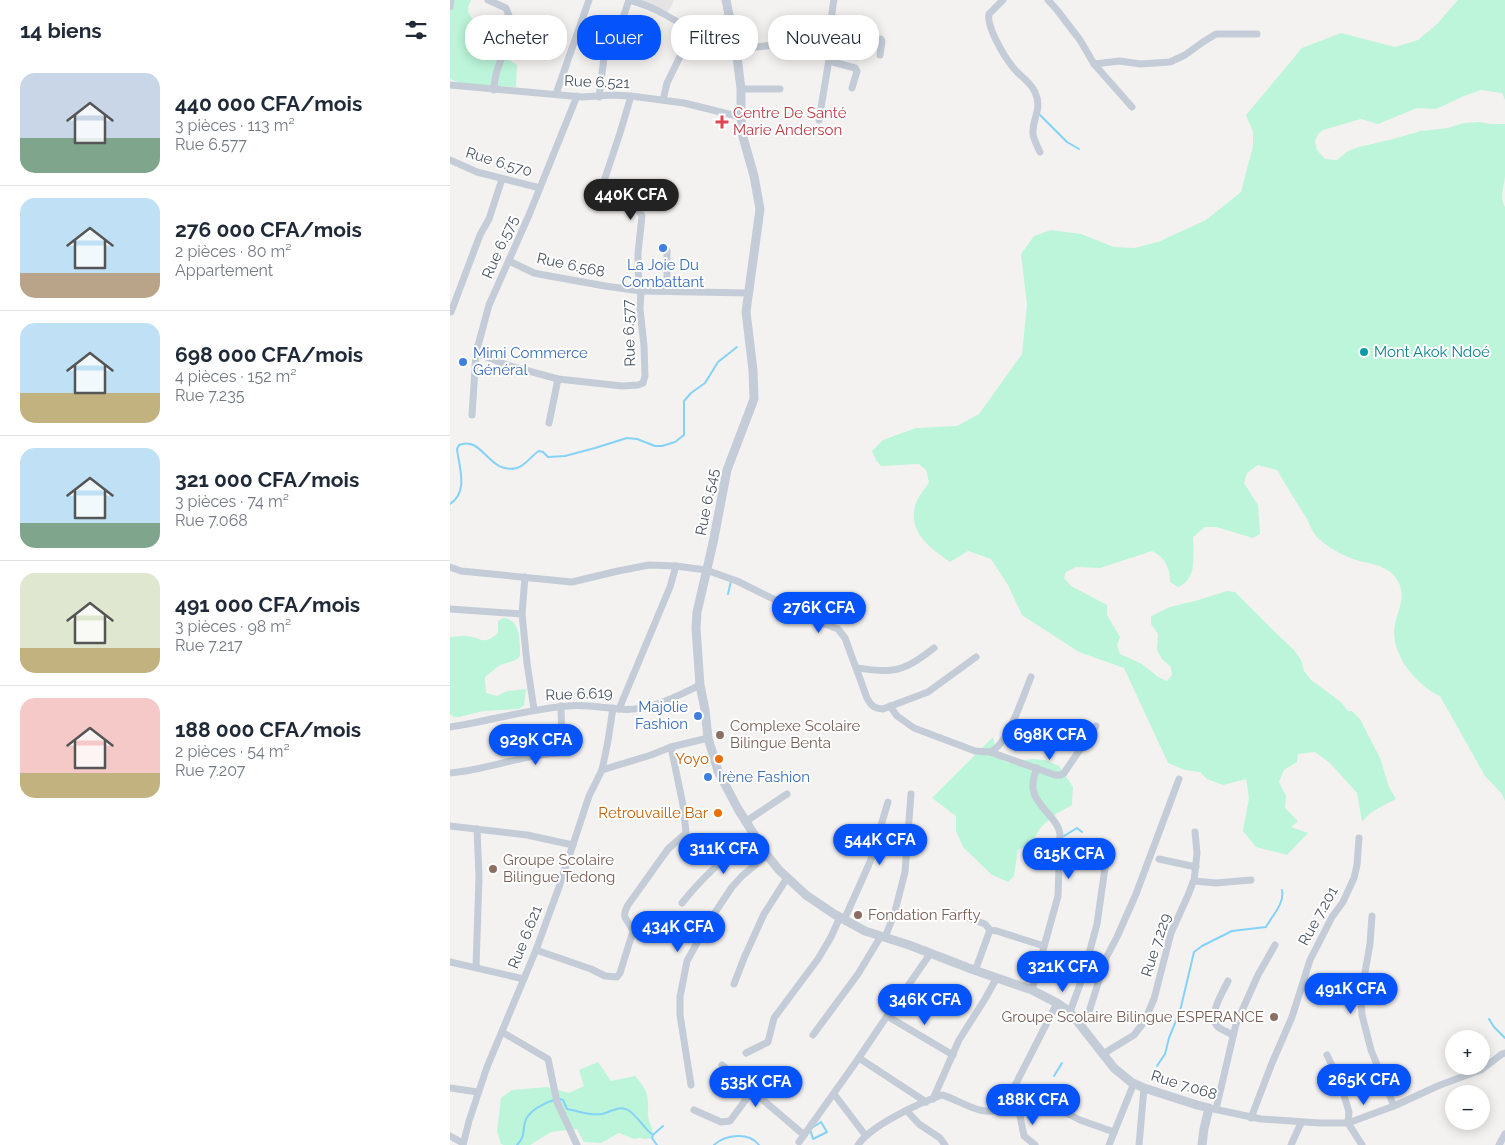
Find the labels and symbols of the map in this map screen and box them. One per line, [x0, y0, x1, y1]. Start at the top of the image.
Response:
street label: Rue 6.521 [564, 72, 631, 92]
place label: Centre De Santé Marie Anderson [733, 104, 847, 139]
marker: Centre De Santé Marie Anderson [715, 115, 729, 129]
street label: Rue 6.570 [464, 143, 534, 181]
pin: 440K CFA [579, 178, 683, 221]
street label: Rue 6.575 [478, 213, 522, 281]
marker: La Joie Du Combattant [657, 242, 669, 254]
street label: Rue 6.568 [535, 249, 607, 281]
place label: La Joie Du Combattant [622, 256, 704, 291]
street label: Rue 6.577 [619, 299, 639, 367]
place label: Mont Akok Ndoé [1374, 343, 1490, 361]
place label: Mimi Commerce Général [473, 344, 588, 379]
marker: Mont Akok Ndoé [1358, 346, 1370, 358]
marker: Mimi Commerce Général [457, 356, 469, 368]
street label: Rue 6.545 [692, 467, 722, 537]
pin: 276K CFA [767, 592, 871, 634]
street label: Rue 6.619 [545, 684, 613, 704]
place label: Majolie Fashion [635, 698, 688, 733]
marker: Majolie Fashion [692, 710, 704, 722]
place label: Complexe Scolaire Bilingue Benta [730, 717, 860, 752]
pin: 698K CFA [998, 718, 1102, 761]
pin: 929K CFA [484, 724, 588, 766]
marker: Complexe Scolaire Bilingue Benta [714, 729, 726, 741]
place label: Yoyo [675, 750, 709, 768]
marker: Yoyo [713, 753, 725, 765]
place label: Irène Fashion [718, 768, 810, 786]
marker: Irène Fashion [702, 771, 714, 783]
place label: Retrouvaille Bar [598, 804, 709, 822]
marker: Retrouvaille Bar [712, 807, 724, 819]
pin: 544K CFA [828, 824, 932, 866]
pin: 311K CFA [672, 832, 776, 875]
pin: 615K CFA [1017, 838, 1121, 880]
place label: Groupe Scolaire Bilingue Tedong [503, 851, 615, 886]
marker: Groupe Scolaire Bilingue Tedong [487, 863, 499, 875]
street label: Rue 7.201 [1294, 883, 1342, 949]
street label: Rue 6.621 [504, 902, 546, 971]
place label: Fondation Farfty [868, 906, 981, 924]
marker: Fondation Farfty [852, 909, 864, 921]
pin: 434K CFA [626, 910, 730, 953]
street label: Rue 7.229 [1137, 911, 1175, 979]
pin: 321K CFA [1011, 950, 1115, 993]
pin: 491K CFA [1299, 972, 1403, 1015]
pin: 346K CFA [873, 984, 977, 1026]
place label: Groupe Scolaire Bilingue ESPERANCE [1001, 1008, 1264, 1026]
marker: Groupe Scolaire Bilingue ESPERANCE [1268, 1011, 1280, 1023]
pin: 265K CFA [1312, 1064, 1416, 1106]
pin: 535K CFA [704, 1066, 808, 1108]
street label: Rue 7.068 [1149, 1066, 1219, 1104]
pin: 188K CFA [981, 1084, 1085, 1126]

